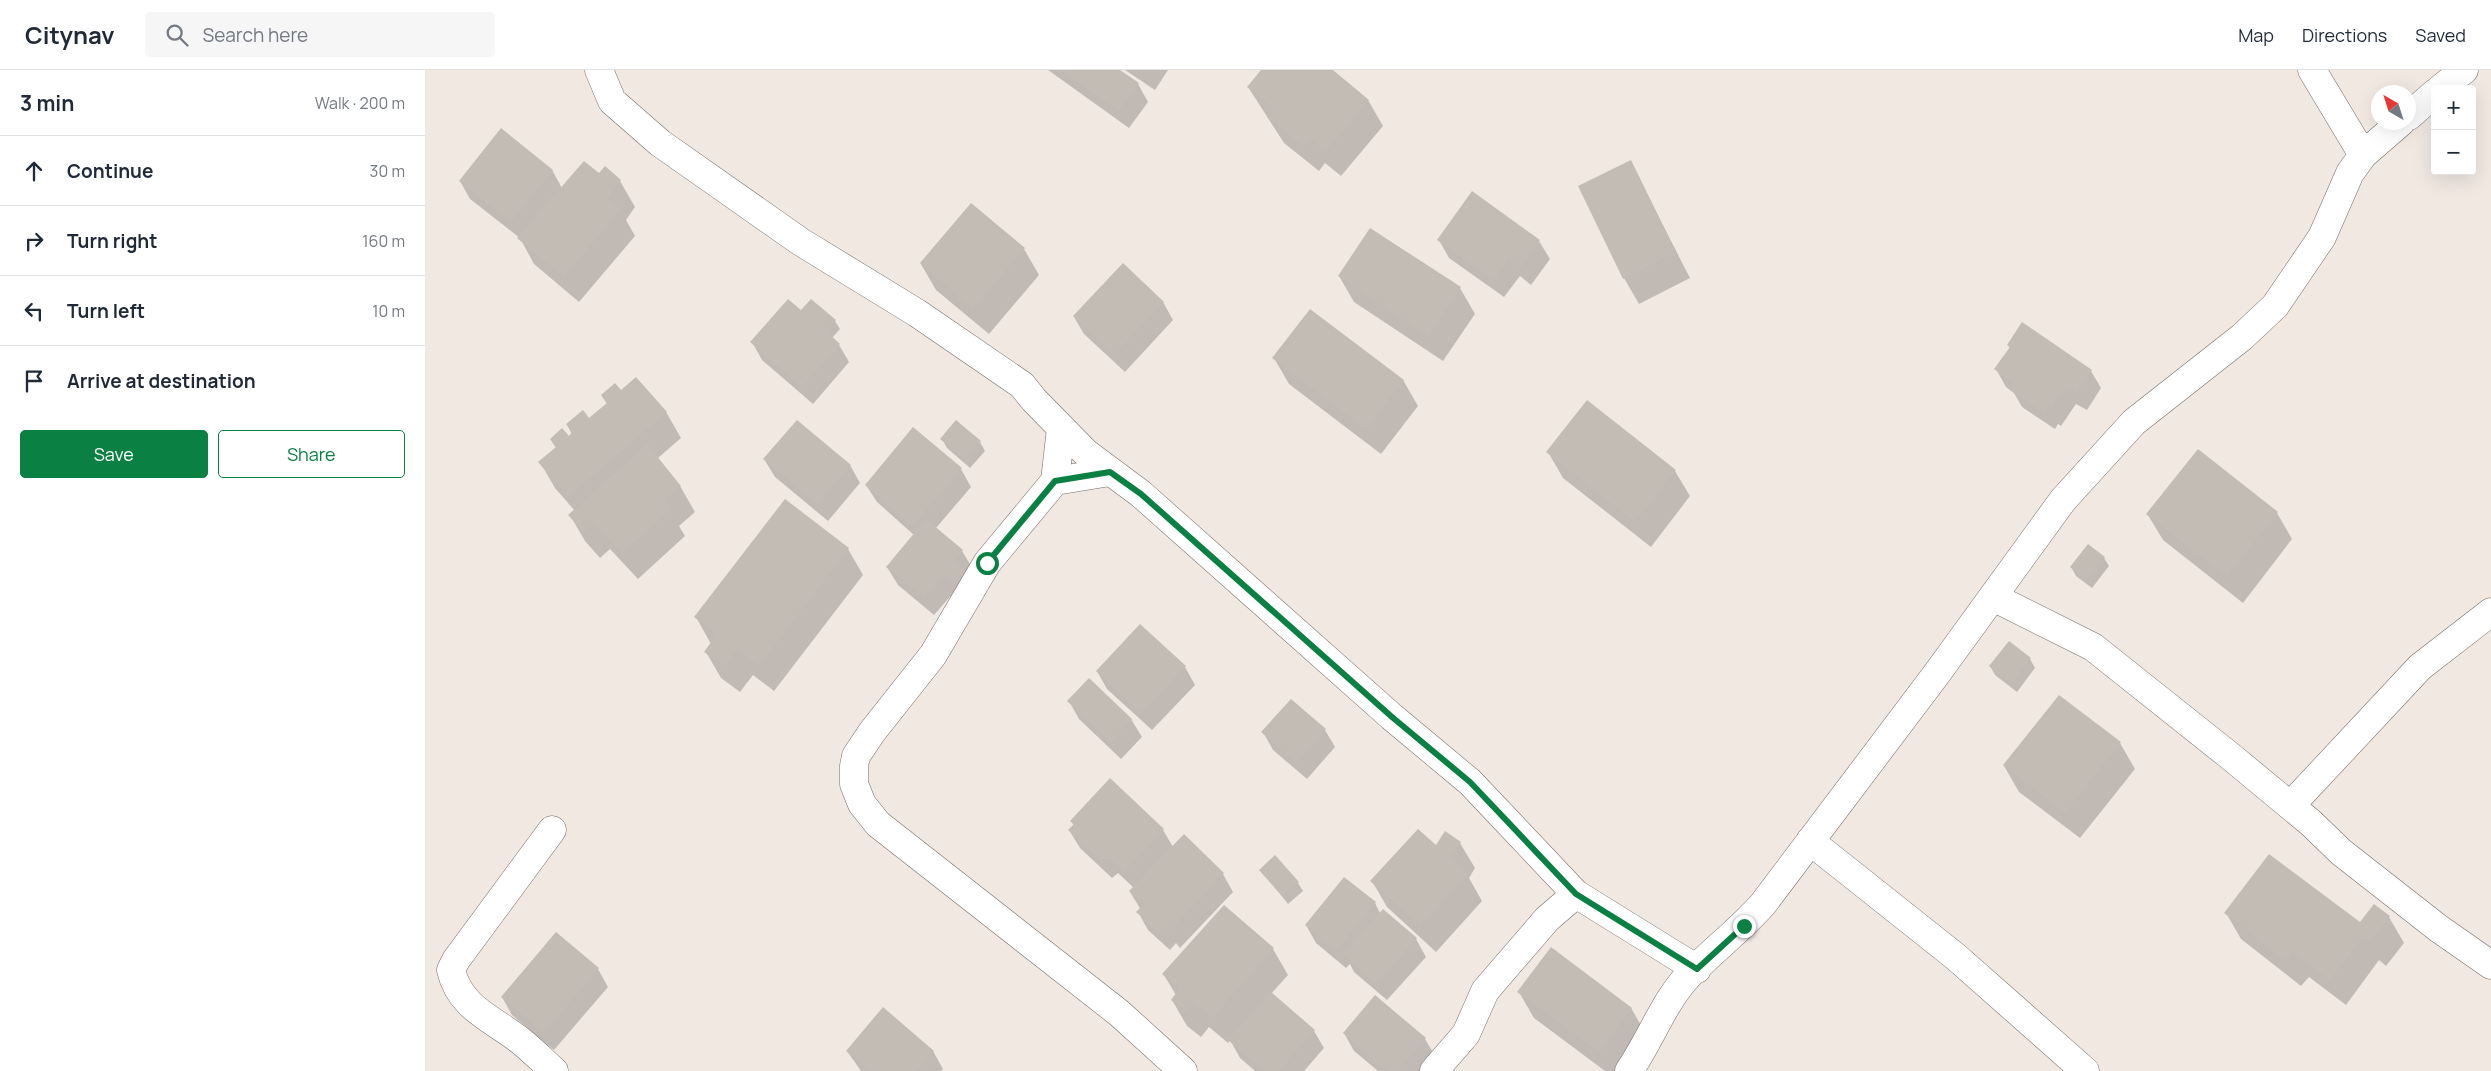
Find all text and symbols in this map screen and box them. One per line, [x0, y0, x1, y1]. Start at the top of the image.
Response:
search box [145, 12, 495, 57]
text: Citynav [25, 18, 115, 51]
icon: search [163, 21, 191, 49]
text: Search here [203, 22, 308, 48]
text: Map [2238, 23, 2274, 47]
text: Directions [2302, 23, 2387, 47]
text: Saved [2415, 23, 2466, 47]
north arrow [2371, 85, 2416, 130]
map controls [2431, 85, 2476, 175]
button: + [2431, 85, 2476, 130]
text: 3 min [20, 89, 74, 117]
text: Walk · 200 m [315, 92, 405, 114]
button: − [2431, 130, 2476, 175]
icon: ahead [20, 157, 48, 185]
text: Continue [67, 158, 153, 184]
text: 30 m [370, 160, 405, 182]
icon: right [20, 227, 48, 255]
text: Turn right [67, 228, 157, 254]
text: 160 m [362, 230, 405, 252]
icon: left [20, 297, 48, 325]
text: Turn left [67, 298, 145, 324]
text: 10 m [372, 300, 405, 322]
icon: arrive [20, 367, 48, 395]
text: Arrive at destination [67, 368, 256, 394]
button: Save [20, 430, 208, 478]
button: Share [218, 430, 405, 478]
route start [976, 552, 999, 575]
route end [1733, 915, 1756, 938]

